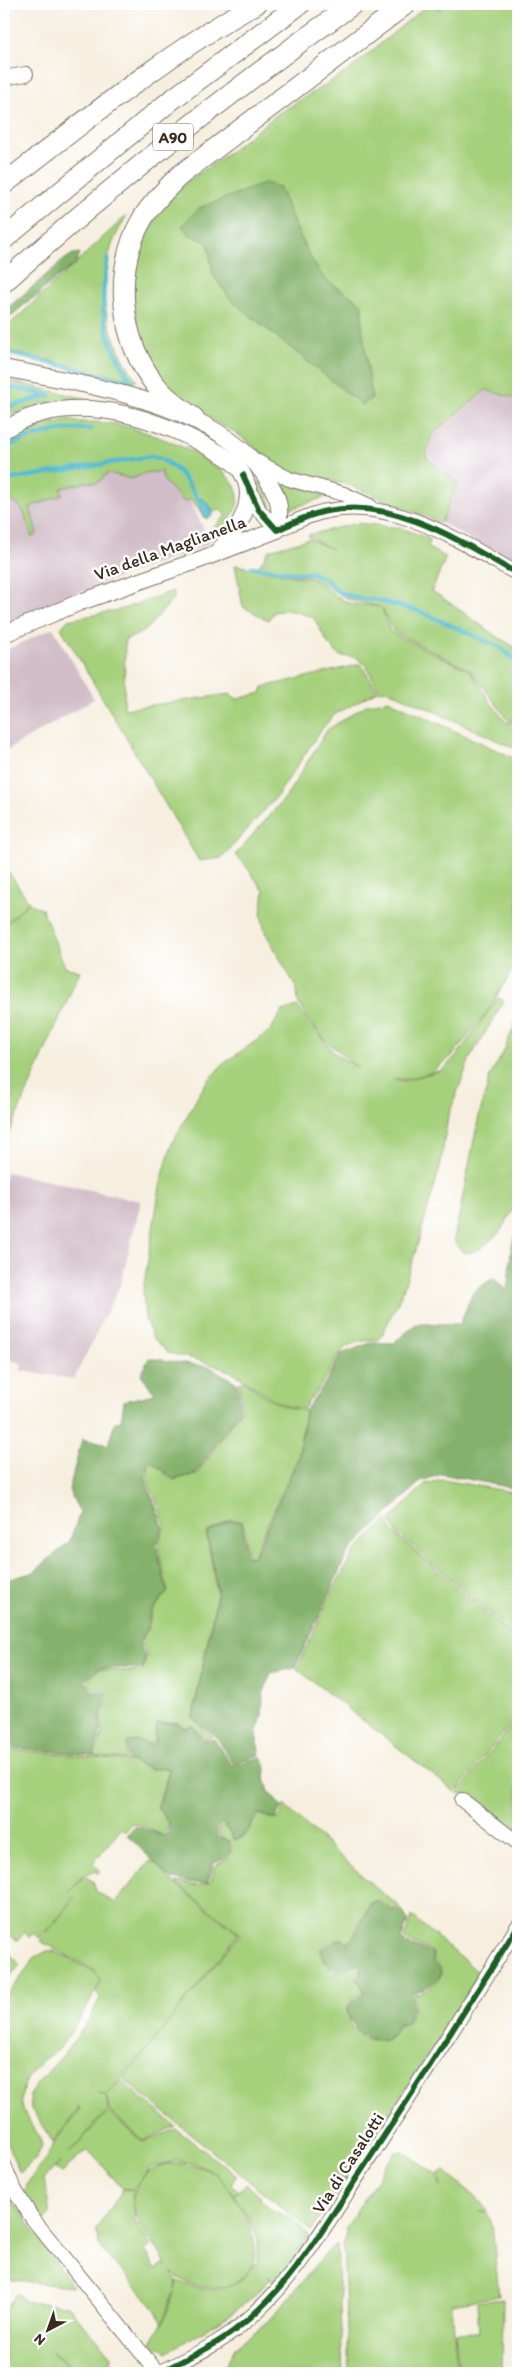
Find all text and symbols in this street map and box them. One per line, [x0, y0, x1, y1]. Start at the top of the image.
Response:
road number: A90 [153, 124, 193, 150]
street label: Via della Maglianella [91, 510, 250, 586]
street label: Via di Casalotti [307, 2108, 389, 2218]
north arrow [22, 2304, 72, 2354]
text: N [31, 2330, 49, 2349]

